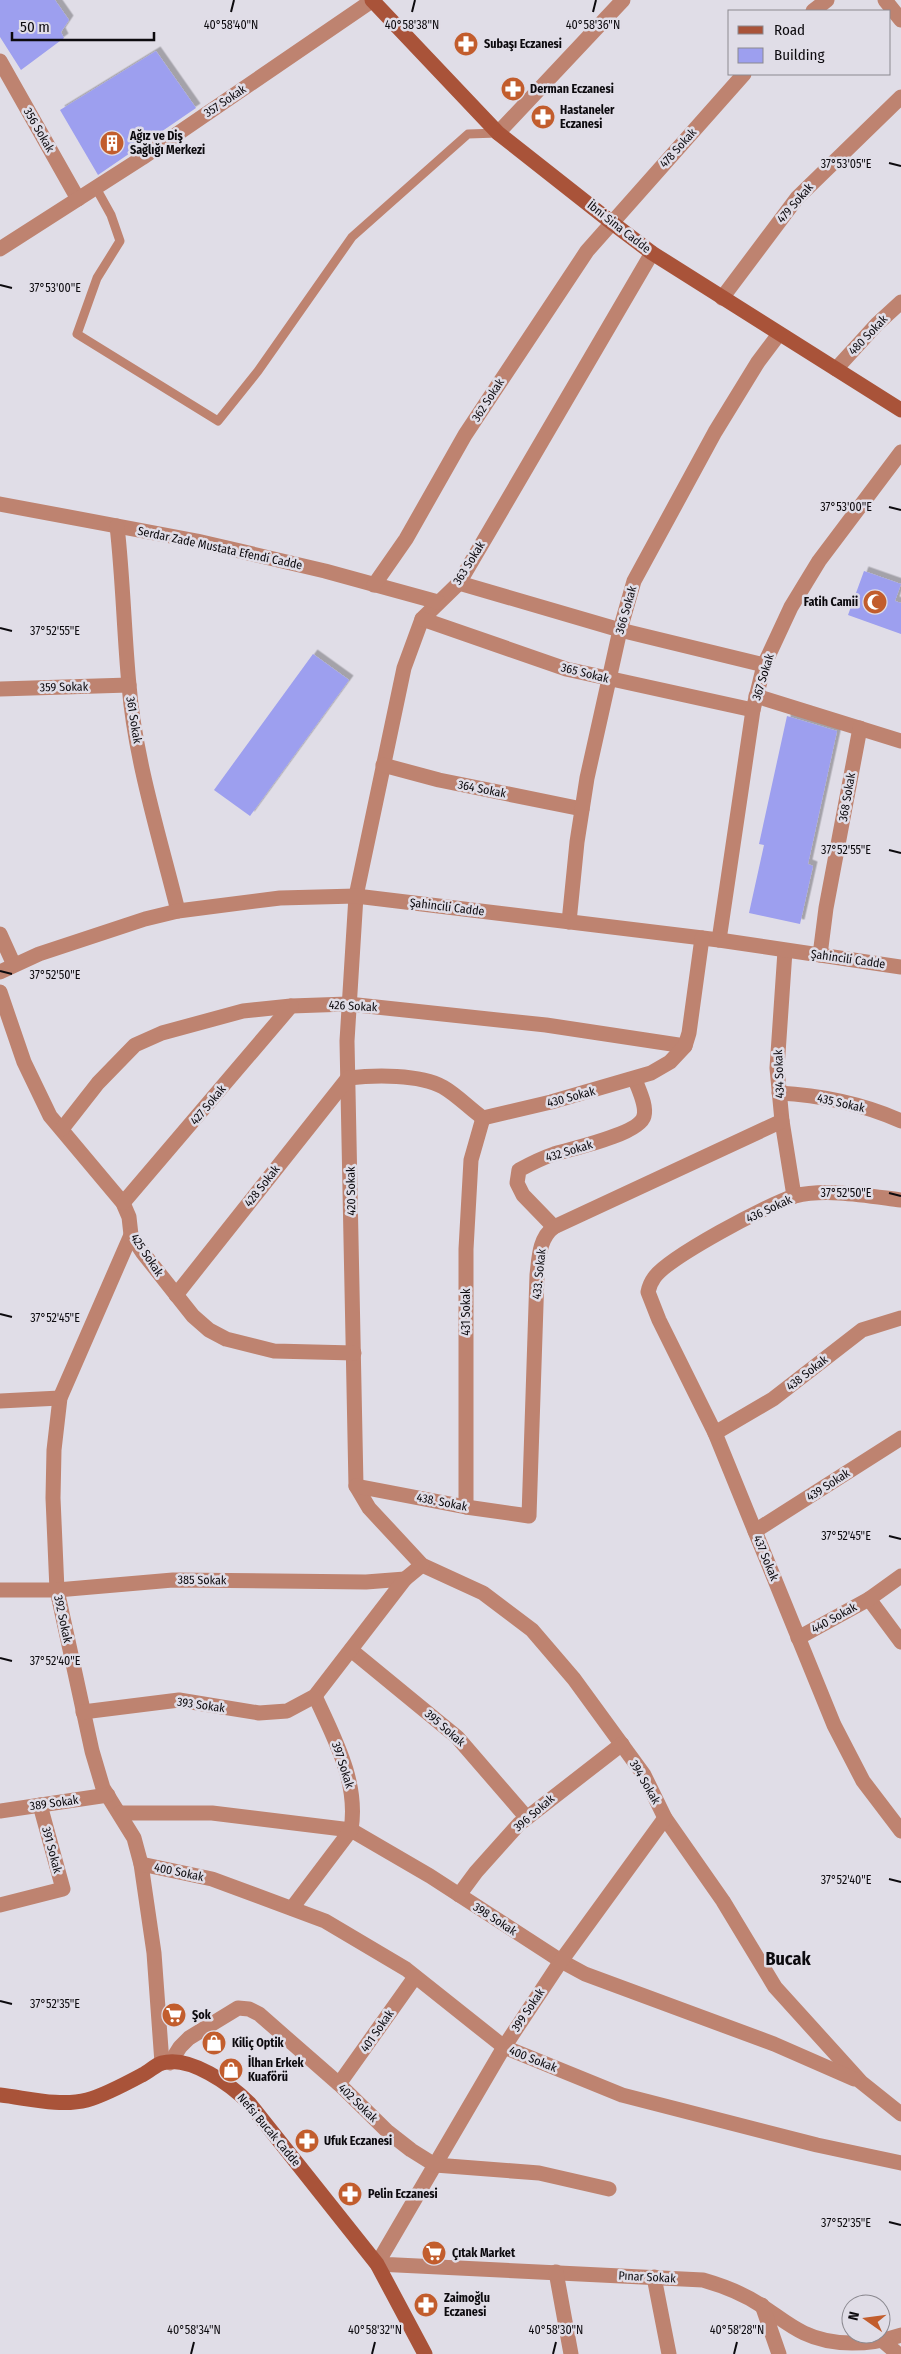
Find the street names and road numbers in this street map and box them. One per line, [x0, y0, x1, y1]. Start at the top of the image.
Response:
street label: 357 Sokak [201, 82, 249, 120]
street label: 356 Sokak [21, 105, 57, 155]
street label: 478 Sokak [657, 125, 700, 171]
street label: 479 Sokak [774, 180, 816, 226]
street label: İbni Sina Cadde [585, 197, 654, 256]
street label: 480 Sokak [846, 312, 891, 358]
street label: 362 Sokak [469, 376, 507, 424]
street label: Serdar Zade Mustata Efendi Cadde [136, 524, 304, 572]
street label: 363 Sokak [450, 538, 488, 587]
street label: 366 Sokak [612, 584, 640, 636]
street label: 367 Sokak [749, 652, 777, 702]
street label: 365 Sokak [560, 660, 611, 686]
street label: 359 Sokak [40, 680, 89, 694]
street label: 361 Sokak [123, 695, 145, 745]
street label: 368 Sokak [836, 771, 858, 823]
street label: 364 Sokak [457, 777, 508, 801]
street label: Şahincili Cadde [409, 895, 485, 919]
street label: Şahincili Cadde [810, 947, 886, 971]
street label: 426 Sokak [328, 998, 378, 1014]
street label: 434 Sokak [771, 1049, 787, 1099]
street label: 427 Sokak [187, 1082, 229, 1128]
street label: 430 Sokak [545, 1084, 597, 1110]
street label: 435 Sokak [816, 1091, 867, 1115]
street label: 432 Sokak [544, 1137, 594, 1165]
street label: 428 Sokak [241, 1162, 283, 1210]
street label: 420 Sokak [344, 1166, 358, 1216]
street label: 436 Sokak [744, 1192, 795, 1226]
street label: 425 Sokak [128, 1231, 167, 1279]
street label: 433. Sokak [529, 1248, 549, 1300]
street label: 431 Sokak [459, 1288, 473, 1336]
street label: 438 Sokak [783, 1352, 831, 1394]
street label: 439 Sokak [804, 1466, 853, 1504]
street label: 438. Sokak [415, 1490, 469, 1514]
street label: 437 Sokak [751, 1533, 782, 1583]
street label: 385 Sokak [177, 1573, 227, 1587]
street label: 392 Sokak [51, 1594, 75, 1644]
street label: 440 Sokak [809, 1600, 860, 1636]
street label: 393 Sokak [176, 1695, 226, 1715]
street label: 395 Sokak [422, 1707, 468, 1749]
street label: 397 Sokak [329, 1740, 357, 1790]
street label: 394 Sokak [627, 1757, 663, 1807]
street label: 396 Sokak [511, 1791, 557, 1834]
street label: 389 Sokak [29, 1793, 80, 1813]
street label: 391 Sokak [39, 1825, 65, 1875]
street label: 400 Sokak [153, 1860, 205, 1884]
street label: 398 Sokak [471, 1900, 520, 1938]
street label: 399 Sokak [509, 1985, 548, 2034]
street label: 401 Sokak [357, 2007, 397, 2055]
street label: 400 Sokak [507, 2043, 559, 2075]
street label: 402 Sokak [335, 2081, 381, 2125]
street label: Nefsi Bucak Cadde [235, 2091, 304, 2169]
street label: Pınar Sokak [618, 2269, 676, 2286]

